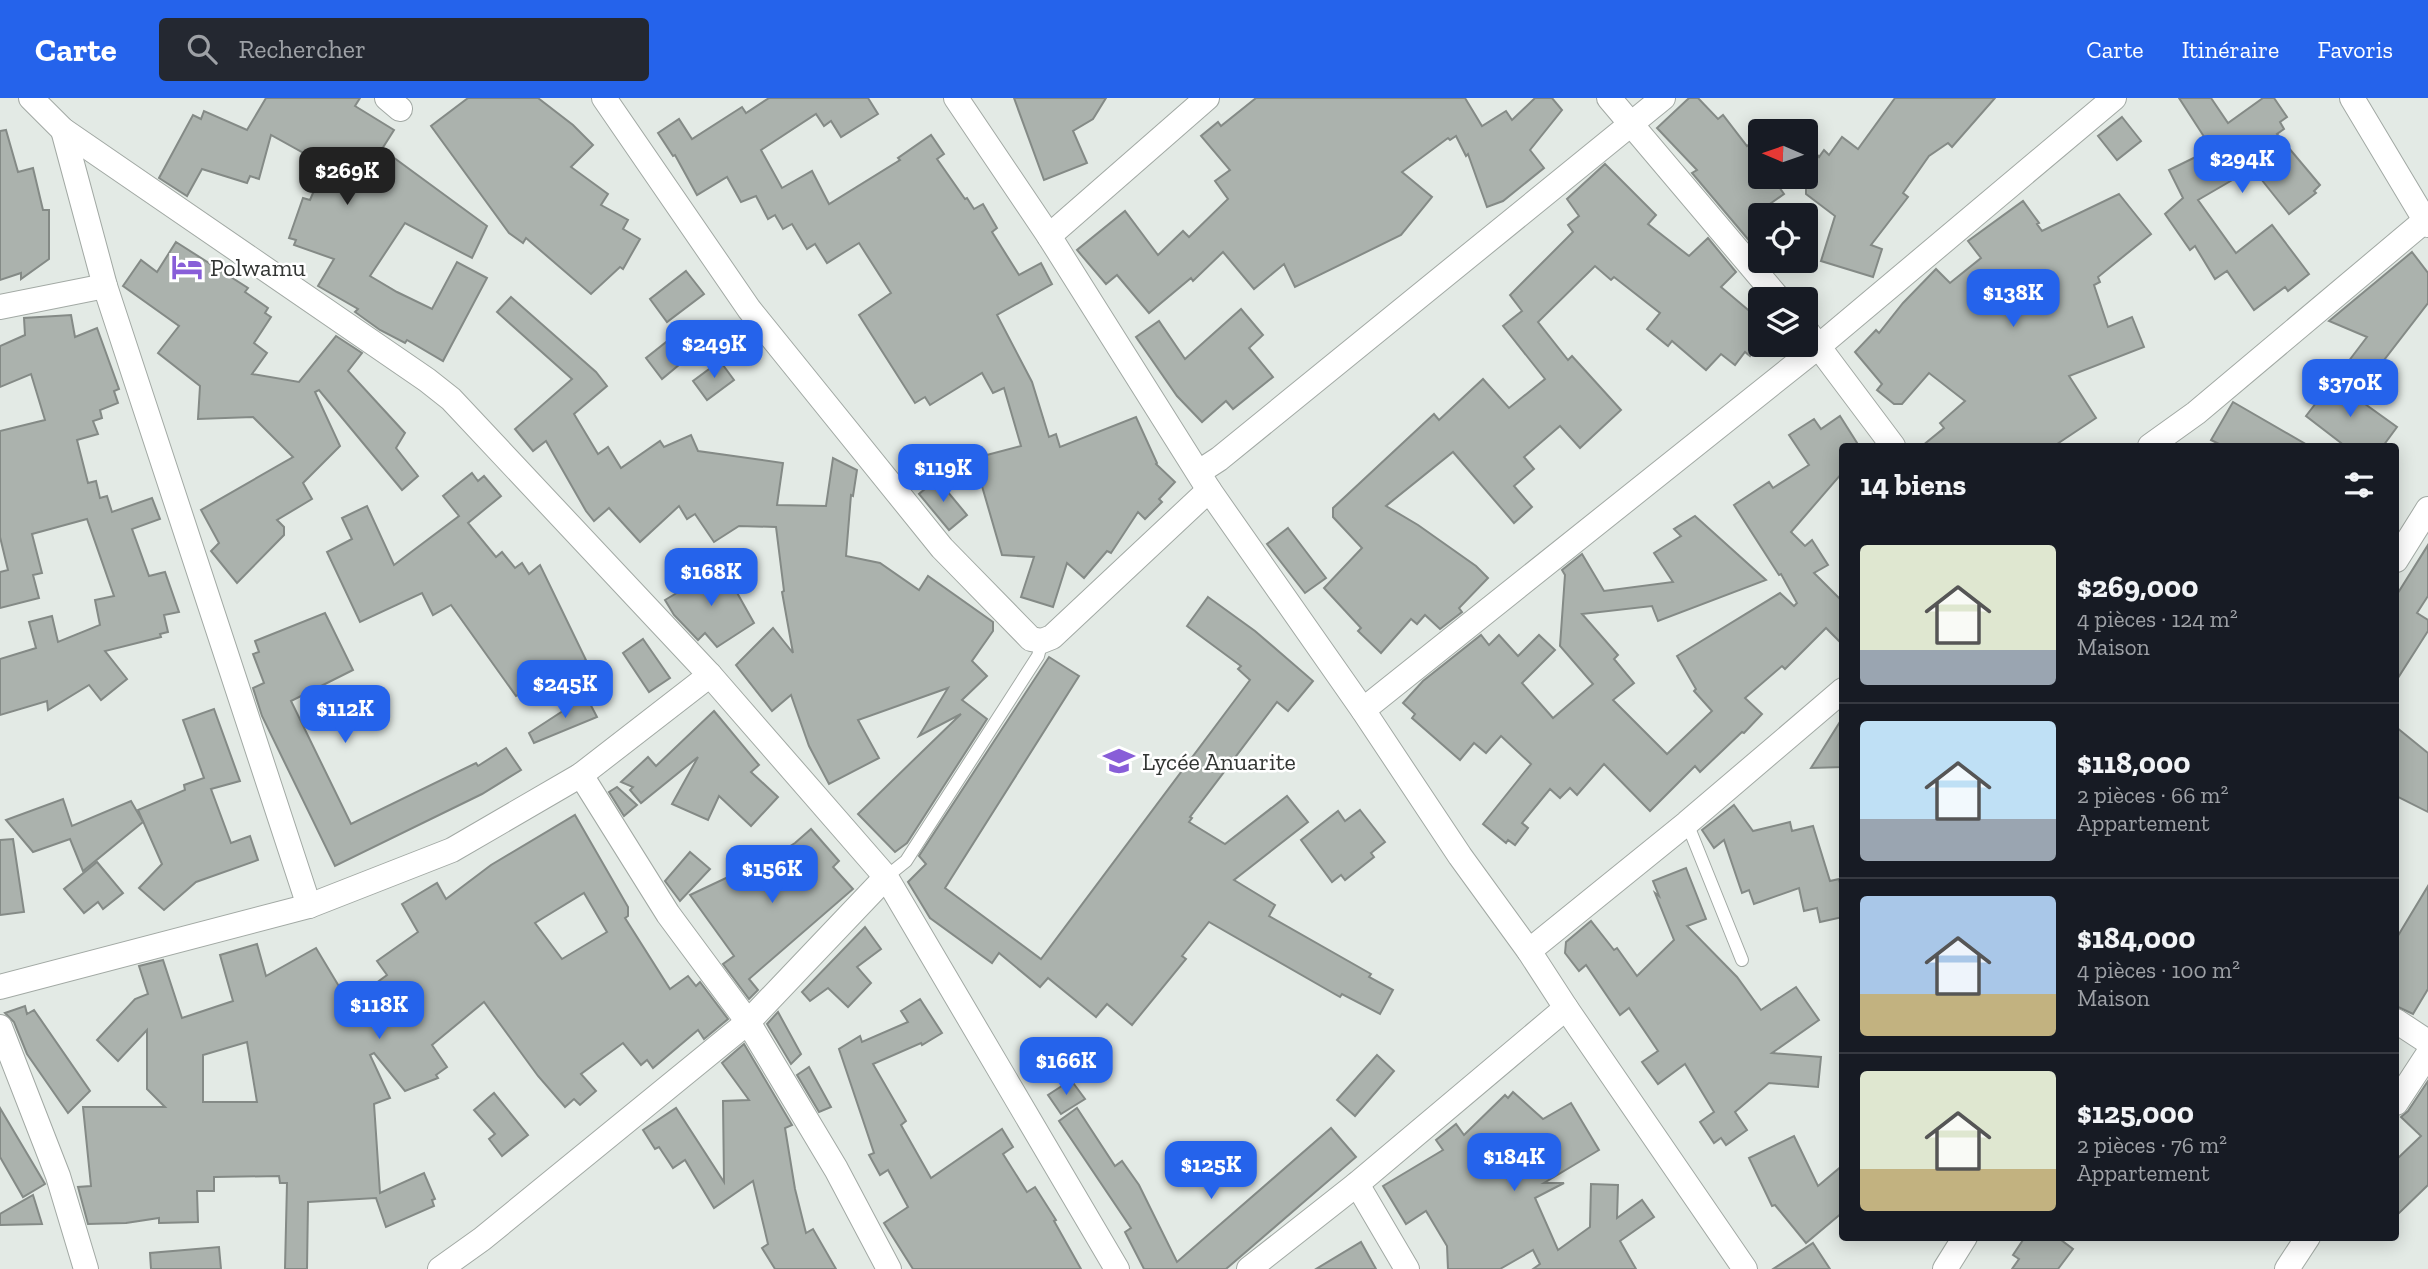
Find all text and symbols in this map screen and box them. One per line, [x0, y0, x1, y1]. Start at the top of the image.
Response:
search box [159, 18, 649, 81]
text: Carte [35, 30, 117, 69]
icon: search [183, 30, 221, 68]
text: Rechercher [239, 33, 366, 65]
text: Carte [2086, 35, 2144, 64]
text: Itinéraire [2182, 35, 2279, 64]
text: Favoris [2317, 35, 2393, 64]
north arrow [1748, 119, 1818, 189]
map controls [1748, 119, 1818, 357]
pin: $294K [2193, 136, 2291, 195]
text: $294K [2210, 144, 2274, 172]
pin: $269K [298, 148, 396, 207]
text: $269K [315, 156, 379, 184]
button: locate [1748, 203, 1818, 273]
hotel icon: Polwamu [170, 250, 204, 284]
place label: Polwamu [210, 253, 306, 282]
pin: $138K [1964, 270, 2062, 329]
text: $138K [1983, 278, 2043, 306]
button: layers [1748, 287, 1818, 357]
pin: $249K [665, 320, 763, 380]
text: $249K [682, 329, 746, 357]
pin: $370K [2301, 360, 2399, 419]
text: $370K [2318, 368, 2382, 396]
pin: $119K [894, 444, 992, 504]
text: $119K [914, 453, 972, 481]
icon: filters [2340, 466, 2378, 504]
text: 14 biens [1860, 467, 1966, 503]
pin: $168K [662, 548, 760, 608]
text: $168K [681, 557, 741, 585]
text: $269,000 [2077, 569, 2198, 605]
icon: home [1916, 573, 2000, 657]
text: 4 pièces · 124 m² [2077, 605, 2238, 633]
text: Maison [2077, 633, 2150, 661]
pin: $245K [516, 660, 614, 720]
text: $245K [533, 669, 597, 697]
pin: $112K [296, 686, 394, 745]
text: $112K [316, 694, 374, 722]
school or university icon: Lycée Anuarite [1102, 744, 1136, 778]
text: $118,000 [2077, 745, 2191, 781]
place label: Lycée Anuarite [1142, 747, 1296, 776]
icon: home [1916, 749, 2000, 833]
text: 2 pièces · 66 m² [2077, 781, 2228, 809]
text: Appartement [2077, 809, 2210, 837]
pin: $156K [723, 846, 821, 905]
text: $156K [742, 854, 802, 882]
text: $184,000 [2077, 920, 2196, 956]
icon: home [1916, 924, 2000, 1008]
text: 4 pièces · 100 m² [2077, 956, 2240, 984]
pin: $118K [330, 982, 428, 1041]
text: Maison [2077, 984, 2150, 1012]
text: $118K [350, 990, 408, 1018]
pin: $166K [1017, 1038, 1115, 1097]
text: $166K [1036, 1046, 1096, 1074]
text: $125,000 [2077, 1095, 2194, 1131]
icon: home [1916, 1099, 2000, 1183]
text: 2 pièces · 76 m² [2077, 1131, 2227, 1159]
pin: $184K [1465, 1134, 1563, 1193]
pin: $125K [1162, 1142, 1260, 1201]
text: $184K [1483, 1142, 1545, 1170]
text: $125K [1181, 1150, 1241, 1178]
text: Appartement [2077, 1159, 2210, 1187]

